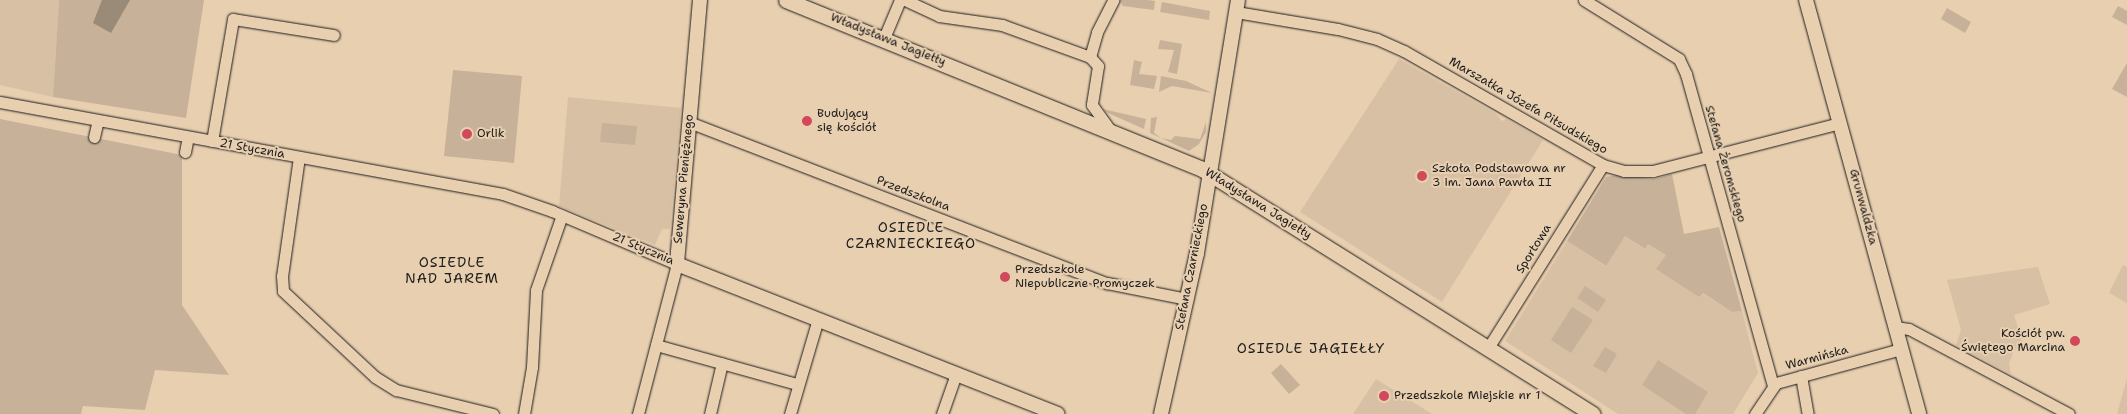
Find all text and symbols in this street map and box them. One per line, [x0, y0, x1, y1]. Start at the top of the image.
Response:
street label: Władysława Jagiełły [828, 10, 948, 70]
street label: Marszałka Józefa Piłsudskiego [1446, 55, 1610, 157]
street label: Stefana Żeromskiego [1701, 104, 1749, 224]
place label: Budujący się kościół [817, 107, 876, 135]
street label: Seweryna Pieniężnego [671, 114, 697, 244]
marker: Budujący się kościół [801, 115, 813, 127]
place label: Orlik [477, 127, 505, 141]
marker: Orlik [461, 128, 473, 140]
street label: 21 Stycznia [218, 136, 286, 162]
place label: Szkoła Podstawowa nr 3 im. Jana Pawła II [1432, 162, 1566, 190]
street label: Władysława Jagiełły [1202, 165, 1314, 243]
street label: Grunwaldzka [1846, 167, 1880, 247]
marker: Szkoła Podstawowa nr 3 im. Jana Pawła II [1416, 170, 1428, 182]
street label: Przedszkolna [874, 173, 952, 215]
street label: Stefana Czarnieckiego [1173, 202, 1211, 332]
district label: OSIEDLE CZARNIECKIEGO [844, 219, 978, 252]
street label: Sportowa [1513, 222, 1555, 276]
street label: 21 Stycznia [610, 229, 676, 269]
district label: OSIEDLE NAD JAREM [404, 254, 500, 286]
place label: Przedszkole Niepubliczne Promyczek [1015, 263, 1155, 291]
marker: Przedszkole Niepubliczne Promyczek [999, 271, 1011, 283]
place label: Kościół pw. Świętego Marcina [1961, 327, 2065, 355]
marker: Kościół pw. Świętego Marcina [2069, 335, 2081, 347]
district label: OSIEDLE JAGIEŁŁY [1235, 340, 1387, 356]
street label: Warmińska [1784, 343, 1850, 373]
place label: Przedszkole Miejskie nr 1 [1394, 389, 1541, 403]
marker: Przedszkole Miejskie nr 1 [1378, 390, 1390, 402]

